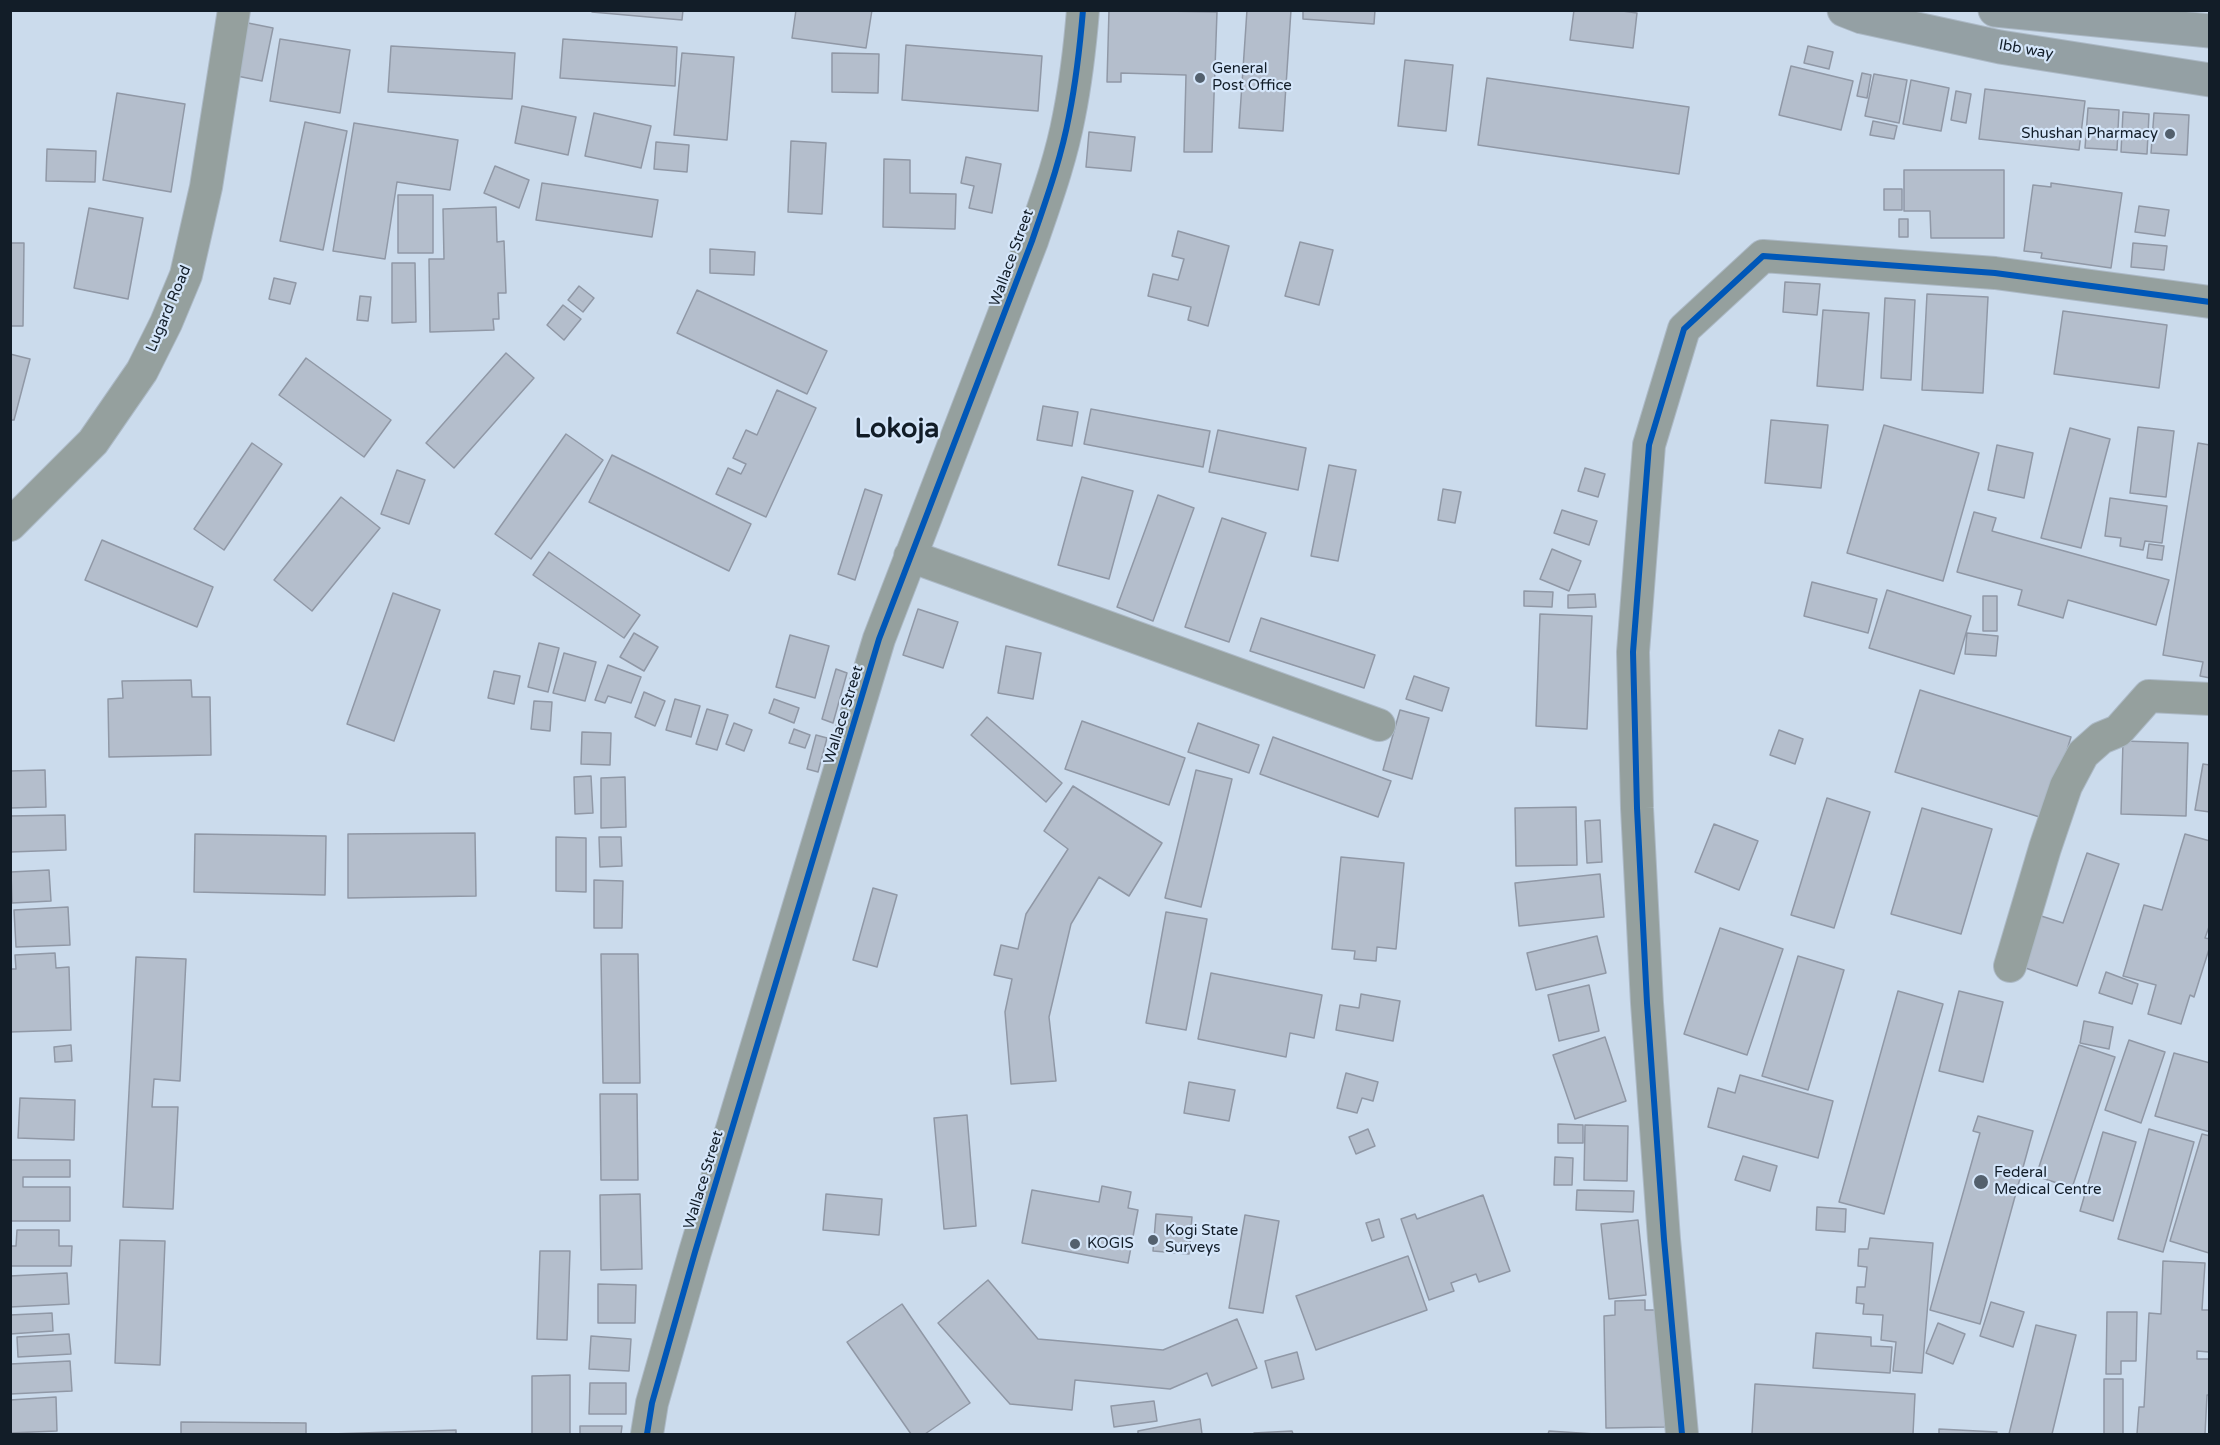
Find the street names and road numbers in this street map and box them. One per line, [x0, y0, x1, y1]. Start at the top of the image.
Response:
street label: Ibb way [1997, 36, 2055, 64]
street label: Wallace Street [986, 207, 1038, 309]
street label: Lugard Road [143, 263, 195, 355]
street label: Wallace Street [820, 664, 868, 766]
street label: Wallace Street [680, 1129, 728, 1231]

